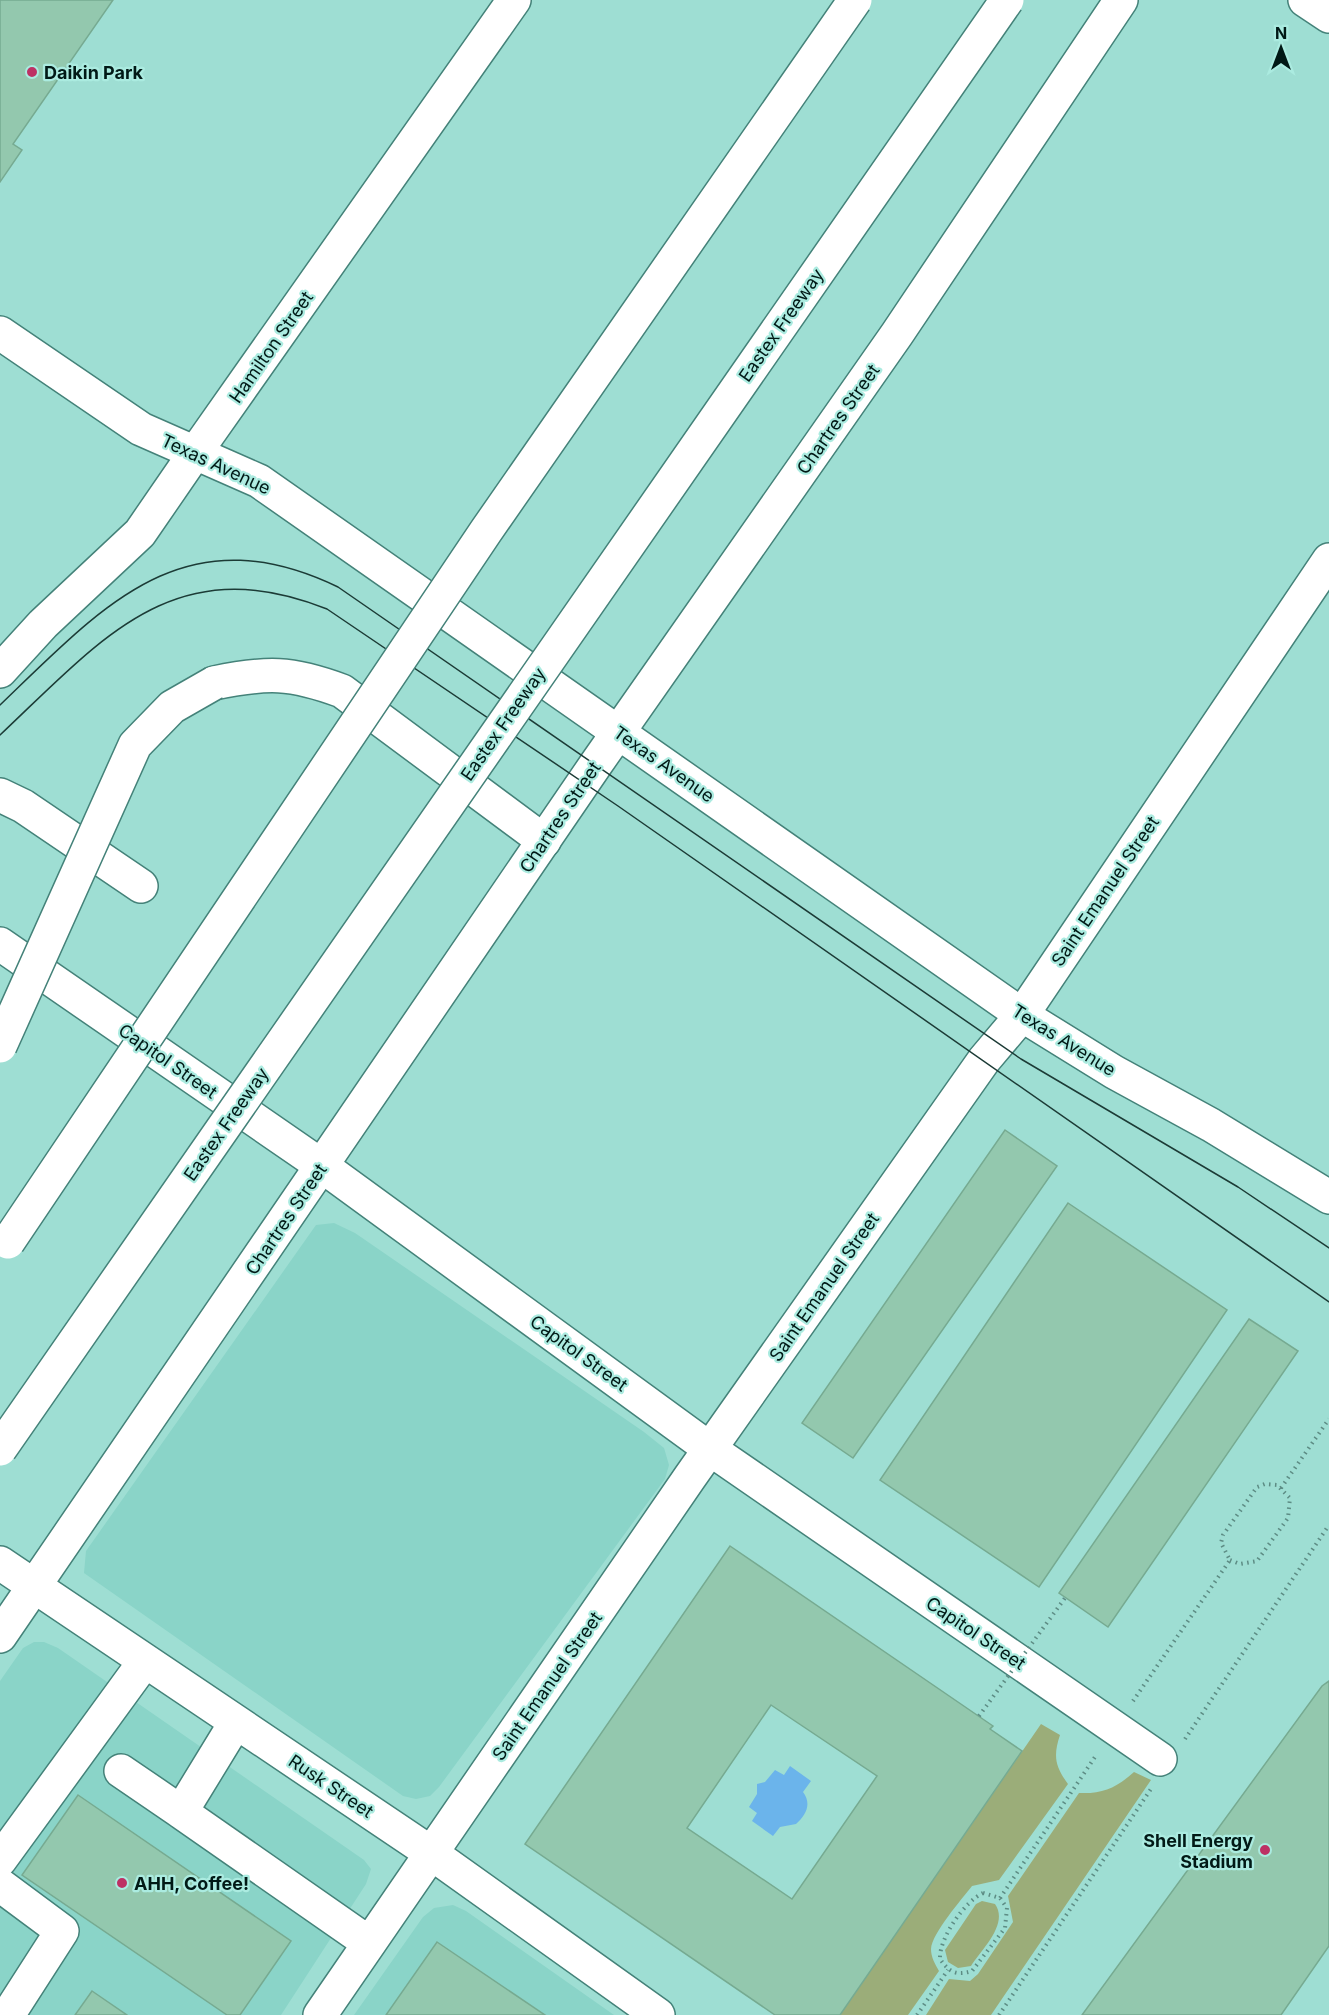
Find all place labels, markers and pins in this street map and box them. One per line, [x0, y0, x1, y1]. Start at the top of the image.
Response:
place label: Daikin Park [44, 62, 144, 83]
marker: Daikin Park [25, 65, 39, 79]
place label: Shell Energy Stadium [1143, 1830, 1253, 1872]
marker: Shell Energy Stadium [1258, 1843, 1272, 1857]
place label: AHH, Coffee! [134, 1873, 249, 1894]
marker: AHH, Coffee! [115, 1876, 129, 1890]

